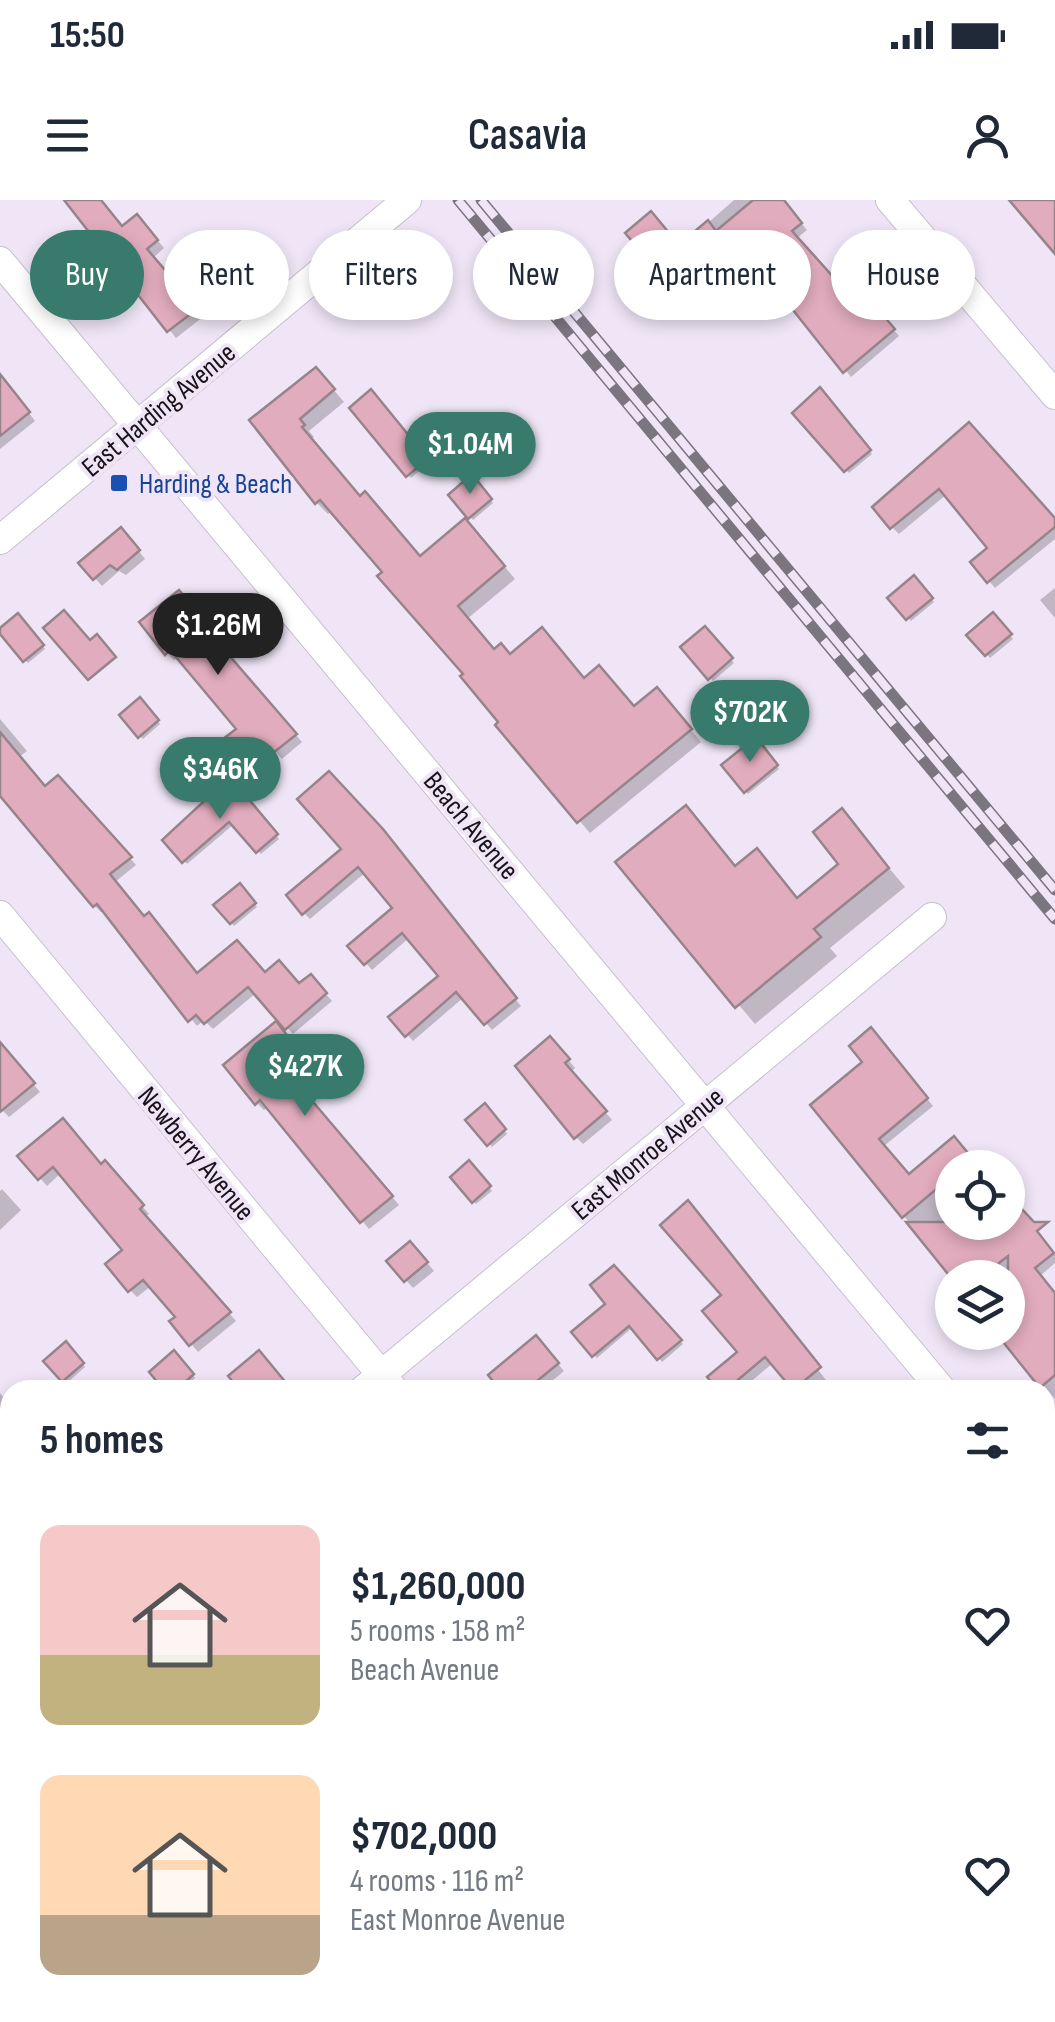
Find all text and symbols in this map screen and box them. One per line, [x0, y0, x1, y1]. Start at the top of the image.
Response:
text: 15:50 [50, 13, 125, 58]
icon: menu [40, 108, 95, 163]
text: Casavia [468, 108, 587, 163]
icon: person [960, 108, 1015, 163]
chip: Buy [30, 230, 144, 320]
chip: Rent [164, 230, 289, 320]
chip: Filters [309, 230, 453, 320]
chip: New [473, 230, 594, 320]
chip: Apartment [614, 230, 811, 320]
chip: House [831, 230, 975, 320]
street label: East Harding Avenue [75, 336, 243, 484]
pin: $1.04M [389, 412, 551, 497]
text: $1.04M [427, 425, 513, 464]
place label: Harding & Beach [139, 468, 292, 501]
marker: Harding & Beach [108, 472, 130, 494]
pin: $1.26M [137, 593, 299, 678]
text: $1.26M [175, 606, 261, 645]
pin: $702K [680, 680, 820, 765]
text: $702K [712, 693, 788, 732]
pin: $346K [150, 737, 290, 822]
text: $346K [182, 750, 258, 789]
street label: Beach Avenue [416, 765, 525, 887]
pin: $427K [235, 1034, 375, 1119]
text: $427K [267, 1047, 343, 1086]
street label: Newberry Avenue [130, 1081, 261, 1227]
street label: East Monroe Avenue [565, 1081, 731, 1227]
map controls [935, 1150, 1025, 1350]
button: locate [935, 1150, 1025, 1240]
button: layers [935, 1260, 1025, 1350]
icon: filters [960, 1413, 1015, 1468]
text: 5 homes [40, 1415, 164, 1466]
text: $1,260,000 [350, 1561, 525, 1612]
icon: home [120, 1565, 240, 1685]
icon: heart [960, 1598, 1015, 1653]
text: 5 rooms · 158 m² [350, 1612, 525, 1651]
text: Beach Avenue [350, 1651, 499, 1690]
text: $702,000 [350, 1811, 497, 1862]
icon: home [120, 1815, 240, 1935]
icon: heart [960, 1848, 1015, 1903]
text: 4 rooms · 116 m² [350, 1862, 524, 1901]
text: East Monroe Avenue [350, 1901, 566, 1940]

